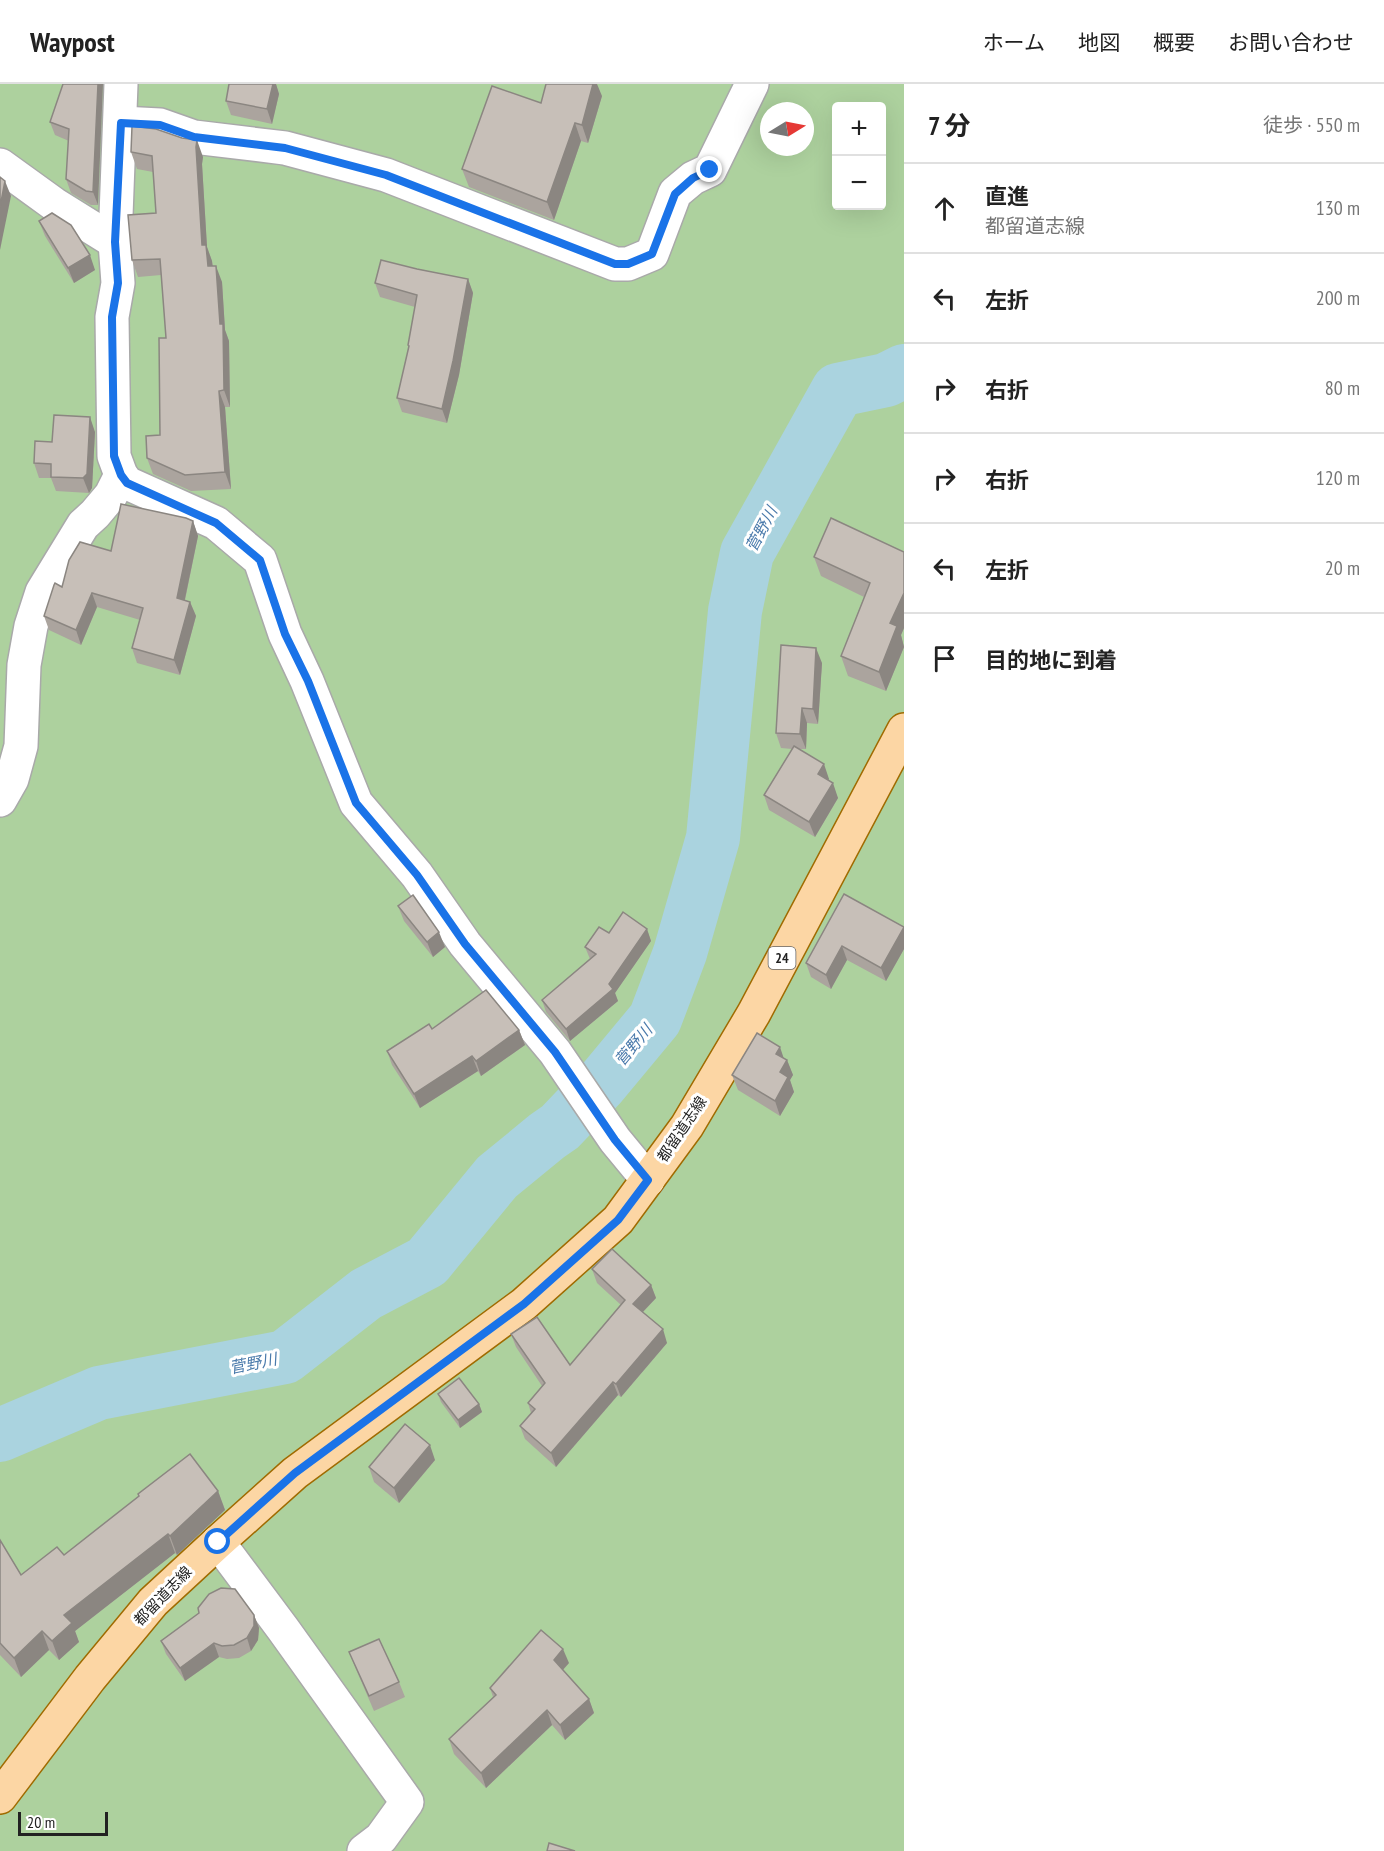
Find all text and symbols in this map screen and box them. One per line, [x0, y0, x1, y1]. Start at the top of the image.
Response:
text: Waypost [30, 23, 115, 60]
text: ホーム [983, 29, 1045, 56]
text: 地図 [1078, 29, 1120, 56]
text: 概要 [1153, 29, 1195, 56]
text: お問い合わせ [1228, 29, 1354, 56]
north arrow [760, 102, 814, 156]
map controls [832, 102, 886, 210]
button: + [832, 102, 886, 156]
text: 7 分 [928, 109, 971, 142]
text: 徒歩 · 550 m [1263, 112, 1360, 138]
route end [696, 156, 722, 182]
button: − [832, 156, 886, 210]
text: 直進 [985, 182, 1029, 210]
icon: ahead [928, 192, 961, 225]
text: 130 m [1316, 195, 1360, 221]
text: 都留道志線 [985, 213, 1085, 239]
icon: left [928, 282, 961, 315]
text: 200 m [1316, 285, 1360, 311]
text: 左折 [985, 286, 1029, 314]
icon: right [928, 372, 961, 405]
text: 80 m [1325, 375, 1360, 401]
text: 右折 [985, 376, 1029, 404]
icon: right [928, 462, 961, 495]
text: 120 m [1316, 465, 1360, 491]
text: 右折 [985, 466, 1029, 494]
water label: 菅野川 [741, 501, 782, 555]
icon: left [928, 552, 961, 585]
text: 20 m [1325, 555, 1360, 581]
text: 左折 [985, 556, 1029, 584]
icon: arrive [928, 642, 961, 675]
text: 目的地に到着 [985, 646, 1117, 674]
road number: 24 [768, 947, 796, 969]
water label: 菅野川 [610, 1019, 657, 1070]
street label: 都留道志線 [653, 1092, 710, 1165]
water label: 菅野川 [228, 1348, 280, 1377]
route start [204, 1528, 230, 1554]
street label: 都留道志線 [130, 1562, 196, 1629]
scale bar [18, 1809, 108, 1836]
text: 20 m [27, 1812, 55, 1832]

